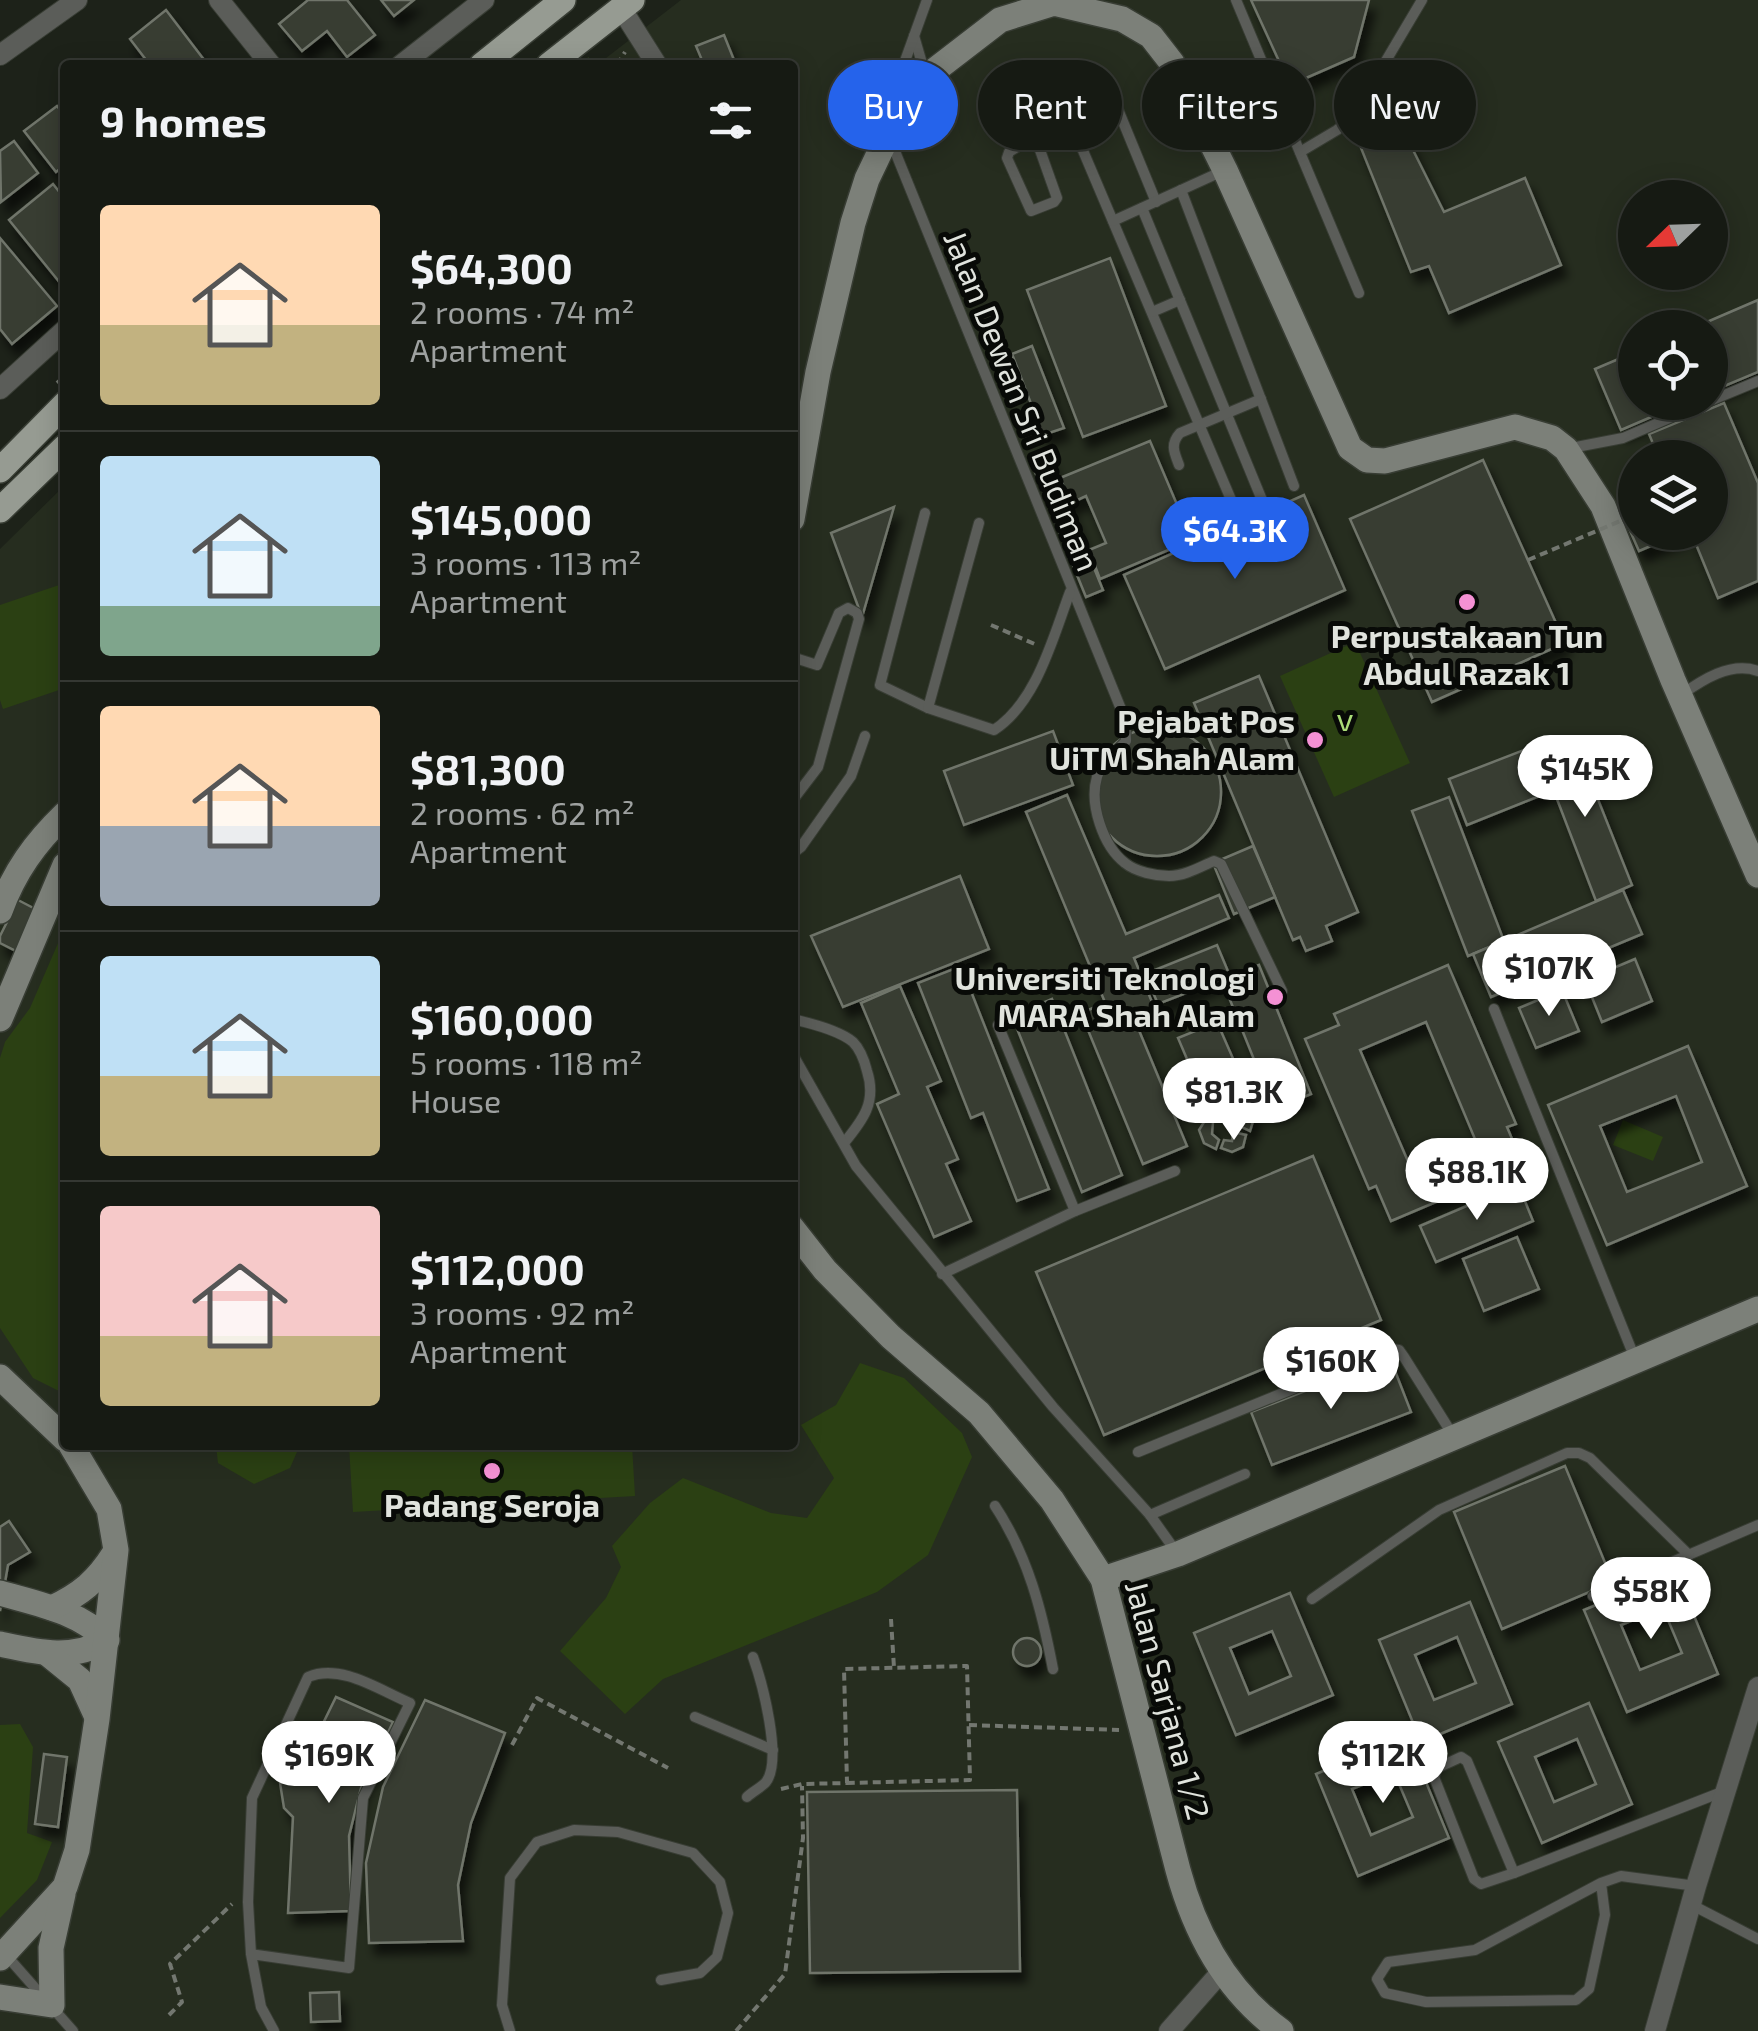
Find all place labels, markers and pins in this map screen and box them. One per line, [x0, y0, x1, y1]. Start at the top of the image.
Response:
pin: $64.3K [1154, 497, 1316, 582]
marker: Perpustakaan Tun Abdul Razak 1 [1456, 591, 1478, 613]
place label: Perpustakaan Tun Abdul Razak 1 [1331, 616, 1603, 691]
place label: Pejabat Pos UiTM Shah Alam [1049, 701, 1295, 776]
marker: Pejabat Pos UiTM Shah Alam [1304, 729, 1326, 751]
pin: $145K [1515, 735, 1655, 820]
pin: $107K [1479, 934, 1619, 1019]
place label: Universiti Teknologi MARA Shah Alam [955, 958, 1255, 1033]
marker: Universiti Teknologi MARA Shah Alam [1264, 986, 1286, 1008]
pin: $81.3K [1153, 1058, 1315, 1143]
pin: $88.1K [1396, 1138, 1558, 1223]
pin: $160K [1261, 1327, 1401, 1412]
marker: Padang Seroja [481, 1460, 503, 1482]
place label: Padang Seroja [384, 1485, 600, 1523]
pin: $58K [1592, 1557, 1710, 1642]
pin: $169K [259, 1721, 399, 1806]
pin: $112K [1313, 1721, 1453, 1806]

